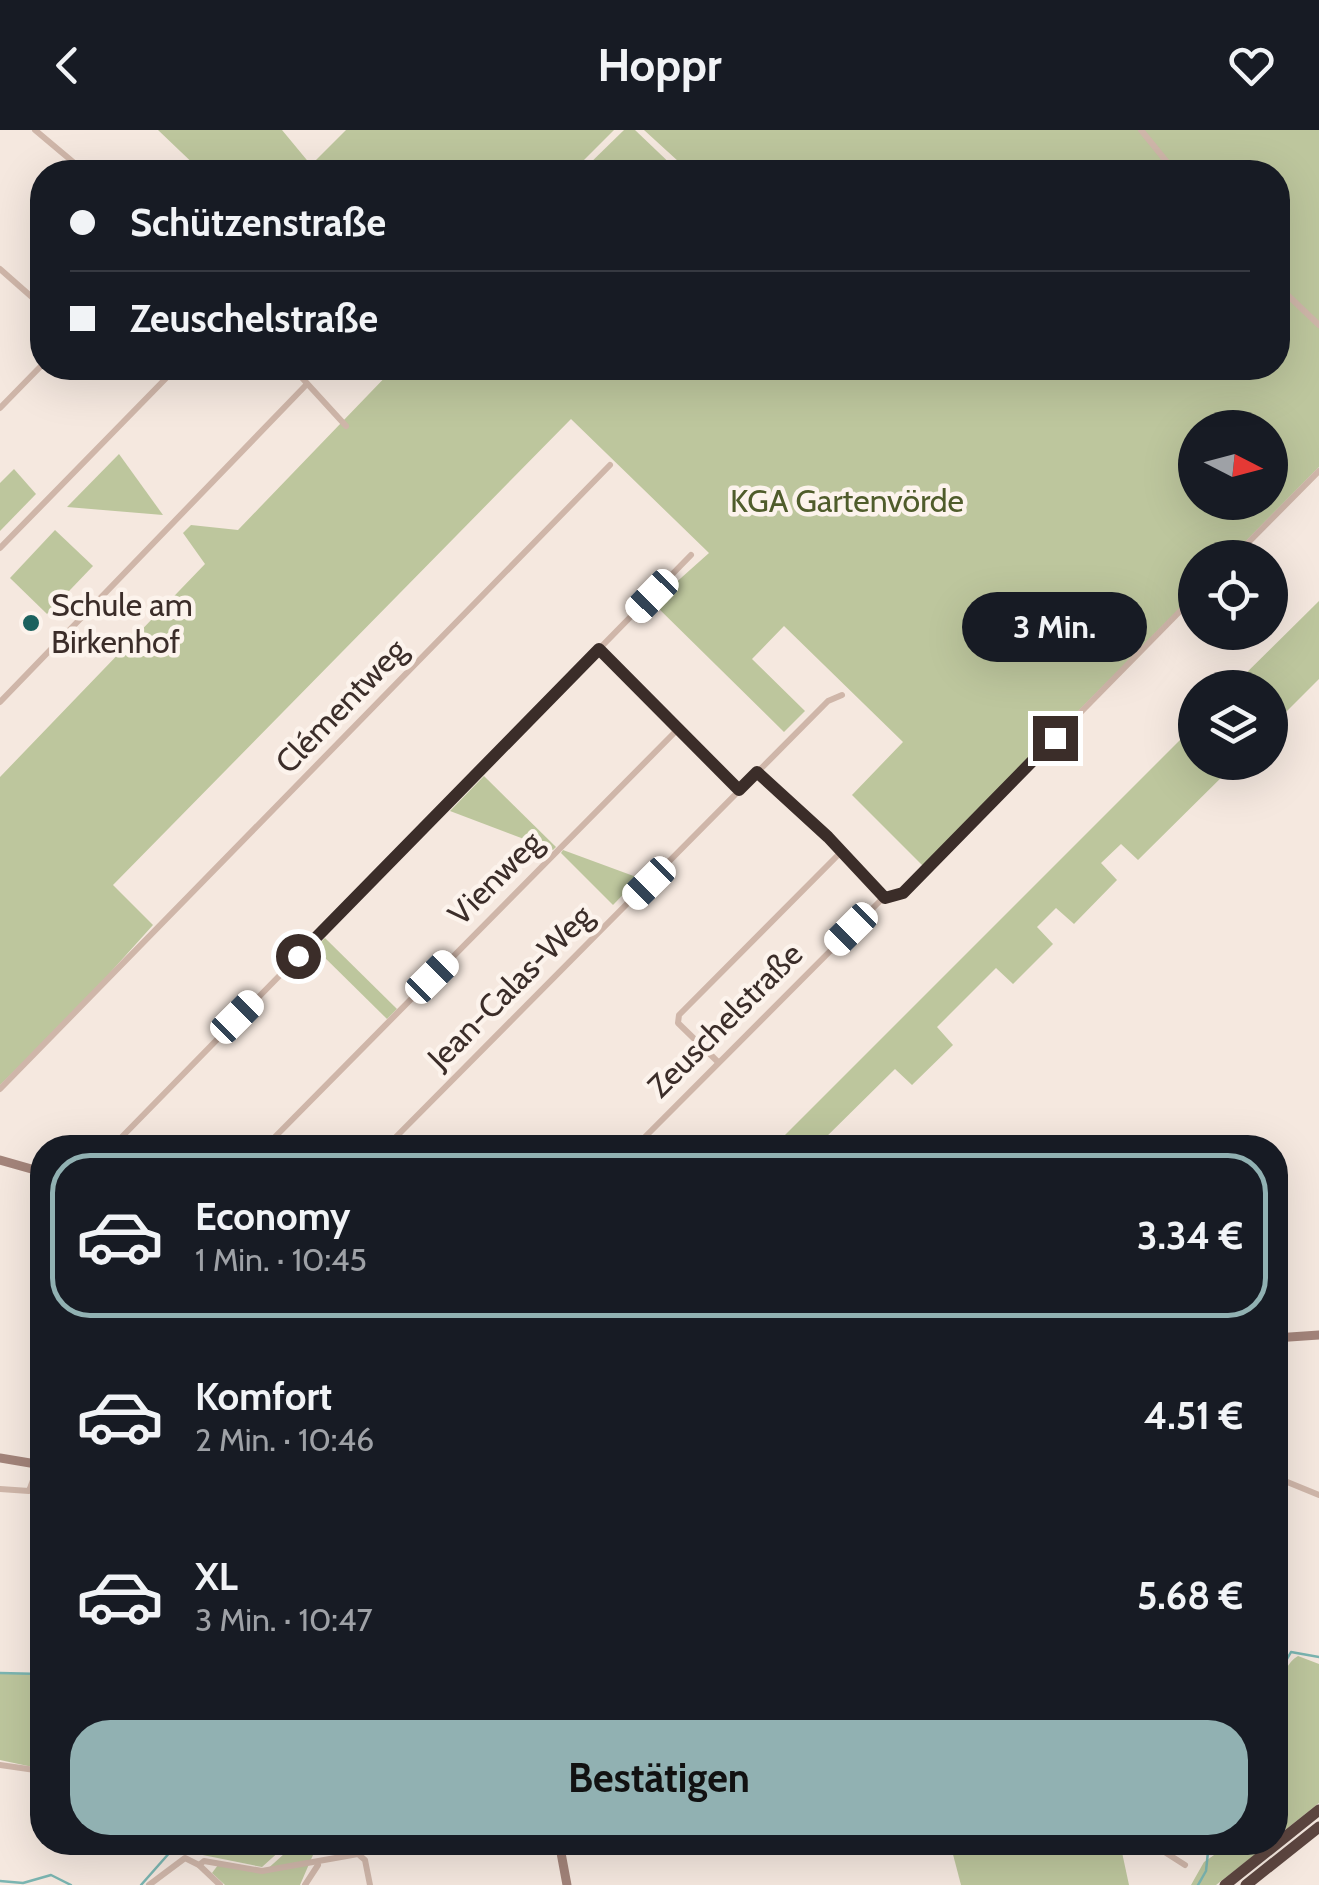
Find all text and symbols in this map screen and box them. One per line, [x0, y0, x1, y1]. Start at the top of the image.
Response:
icon: back [40, 38, 95, 93]
text: Hoppr [597, 38, 722, 92]
icon: heart [1224, 38, 1279, 93]
text: Schützenstraße [130, 199, 386, 246]
text: Zeuschelstraße [130, 295, 378, 342]
north arrow [1178, 410, 1288, 520]
map controls [1178, 410, 1288, 780]
park label: KGA Gartenvörde [730, 481, 964, 520]
button: locate [1178, 540, 1288, 650]
car [620, 564, 684, 628]
place label: Schule am Birkenhof [51, 585, 193, 661]
callout: 3 Min. [962, 593, 1148, 663]
text: 3 Min. [1013, 607, 1096, 646]
marker: Schule am Birkenhof [20, 612, 42, 634]
street label: Clémentweg [267, 630, 415, 781]
button: layers [1178, 670, 1288, 780]
route end [1033, 716, 1078, 761]
street label: Vienweg [439, 822, 551, 933]
car [617, 851, 681, 915]
street label: Jean-Calas-Weg [418, 895, 601, 1078]
car [819, 897, 883, 961]
route start [276, 934, 321, 979]
street label: Zeuschelstraße [639, 934, 810, 1105]
car [400, 945, 464, 1009]
car [205, 985, 269, 1049]
icon: car [75, 1191, 165, 1281]
text: Economy [195, 1193, 350, 1240]
text: 3.34 € [1137, 1212, 1243, 1259]
text: 1 Min. · 10:45 [195, 1240, 367, 1279]
icon: car [75, 1371, 165, 1461]
text: Komfort [195, 1373, 332, 1420]
text: 4.51 € [1144, 1392, 1243, 1439]
text: 2 Min. · 10:46 [195, 1420, 374, 1459]
icon: car [75, 1551, 165, 1641]
text: XL [195, 1553, 238, 1600]
text: 5.68 € [1137, 1572, 1243, 1619]
text: 3 Min. · 10:47 [195, 1600, 373, 1639]
button: Bestätigen [70, 1720, 1248, 1835]

